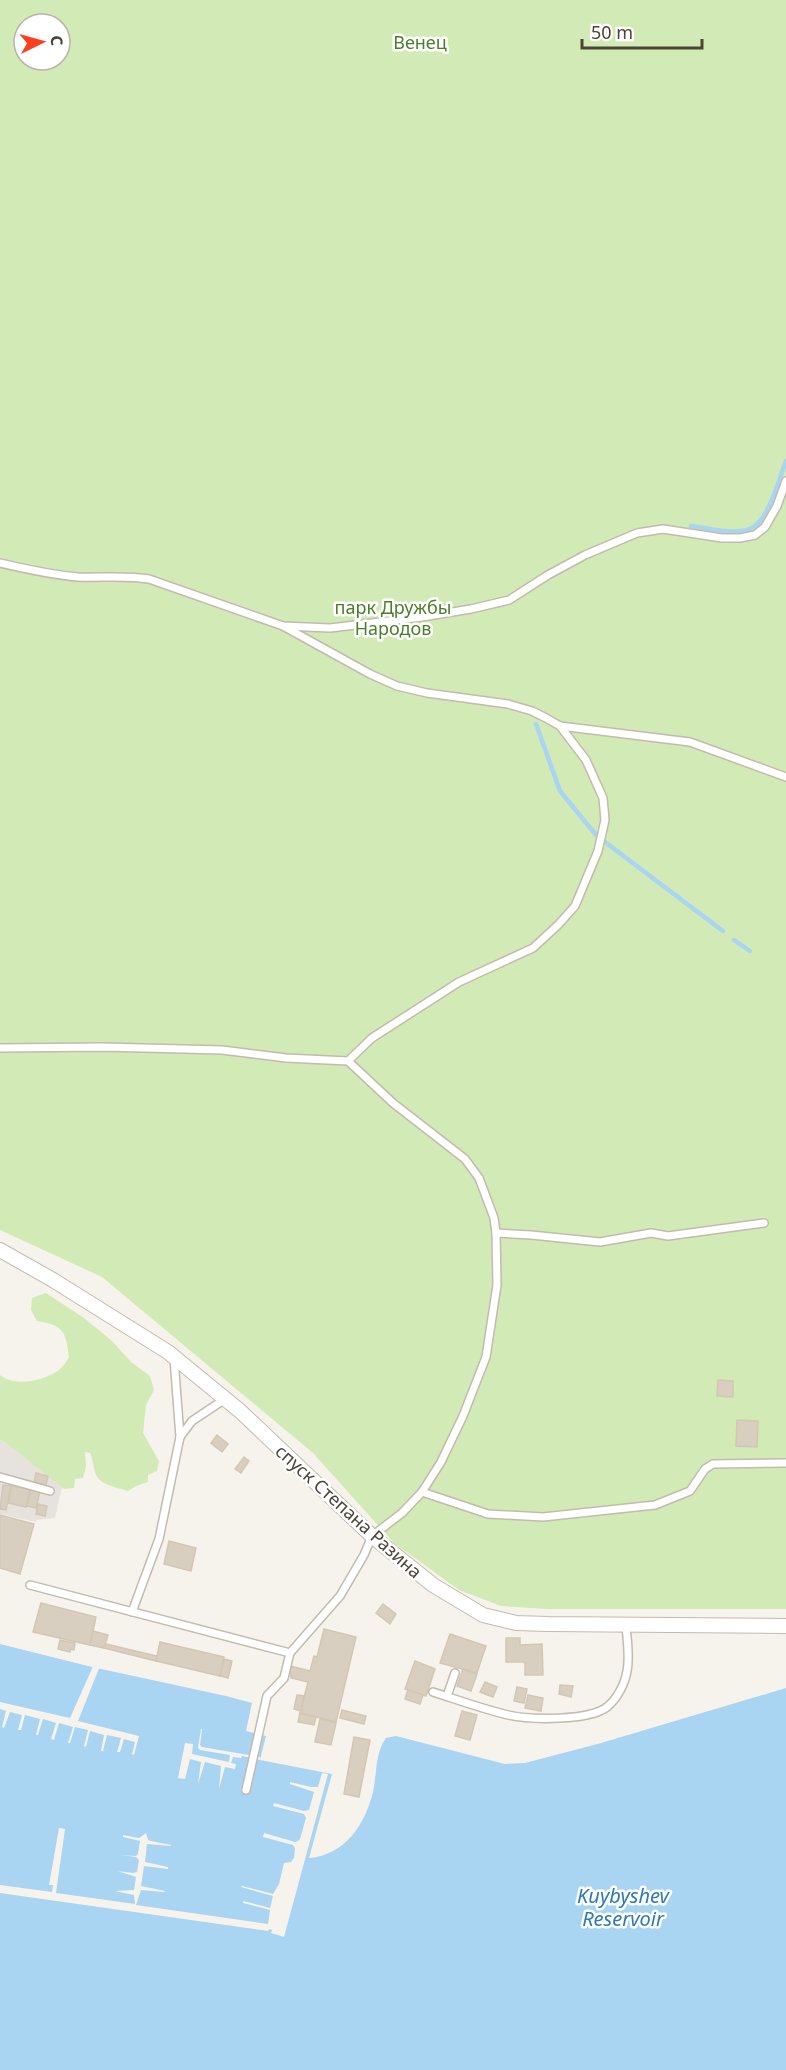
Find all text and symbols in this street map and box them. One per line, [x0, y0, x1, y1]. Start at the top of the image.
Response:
north arrow [12, 12, 72, 72]
scale bar [582, 12, 702, 50]
text: 50 m [591, 20, 633, 44]
park label: Венец [393, 30, 447, 54]
text: С [46, 35, 68, 47]
park label: парк Дружбы Народов [335, 595, 451, 640]
street label: спуск Степана Разина [271, 1439, 427, 1583]
water label: Kuybyshev Reservoir [577, 1882, 671, 1932]

